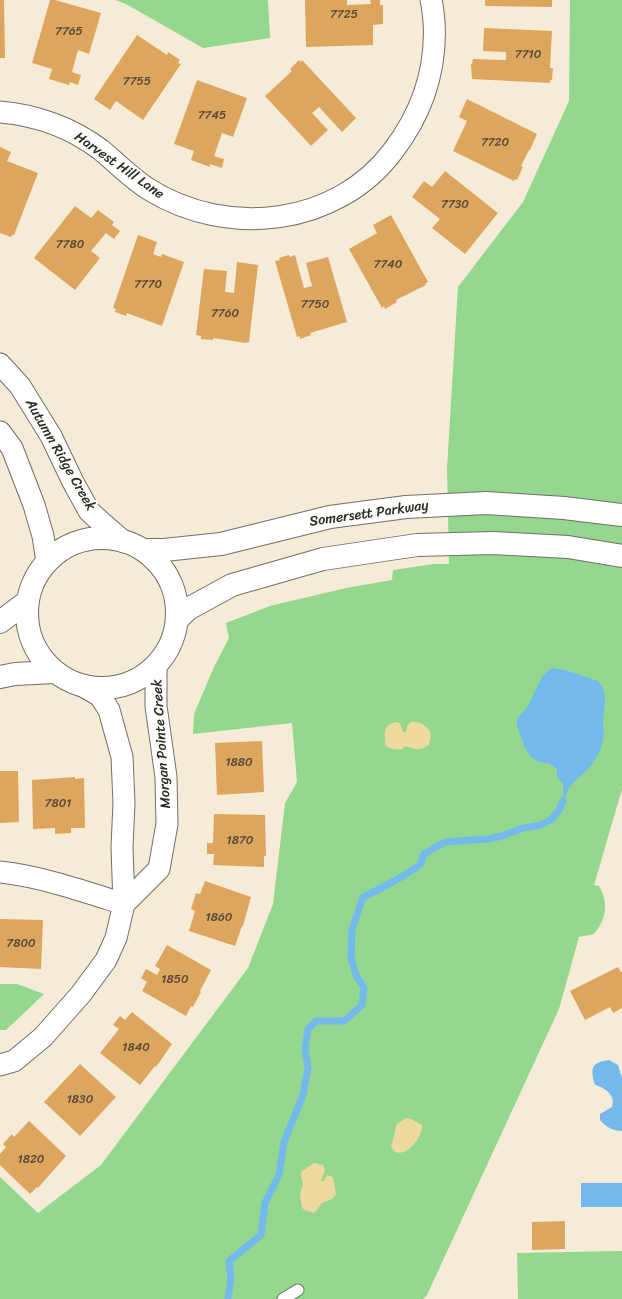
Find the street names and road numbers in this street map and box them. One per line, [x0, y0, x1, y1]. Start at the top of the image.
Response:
street label: Harvest Hill Lane [71, 129, 167, 203]
street label: Autumn Ridge Creek [21, 396, 99, 514]
street label: Somersett Parkway [308, 497, 430, 531]
street label: Morgan Pointe Creek [149, 679, 175, 809]

